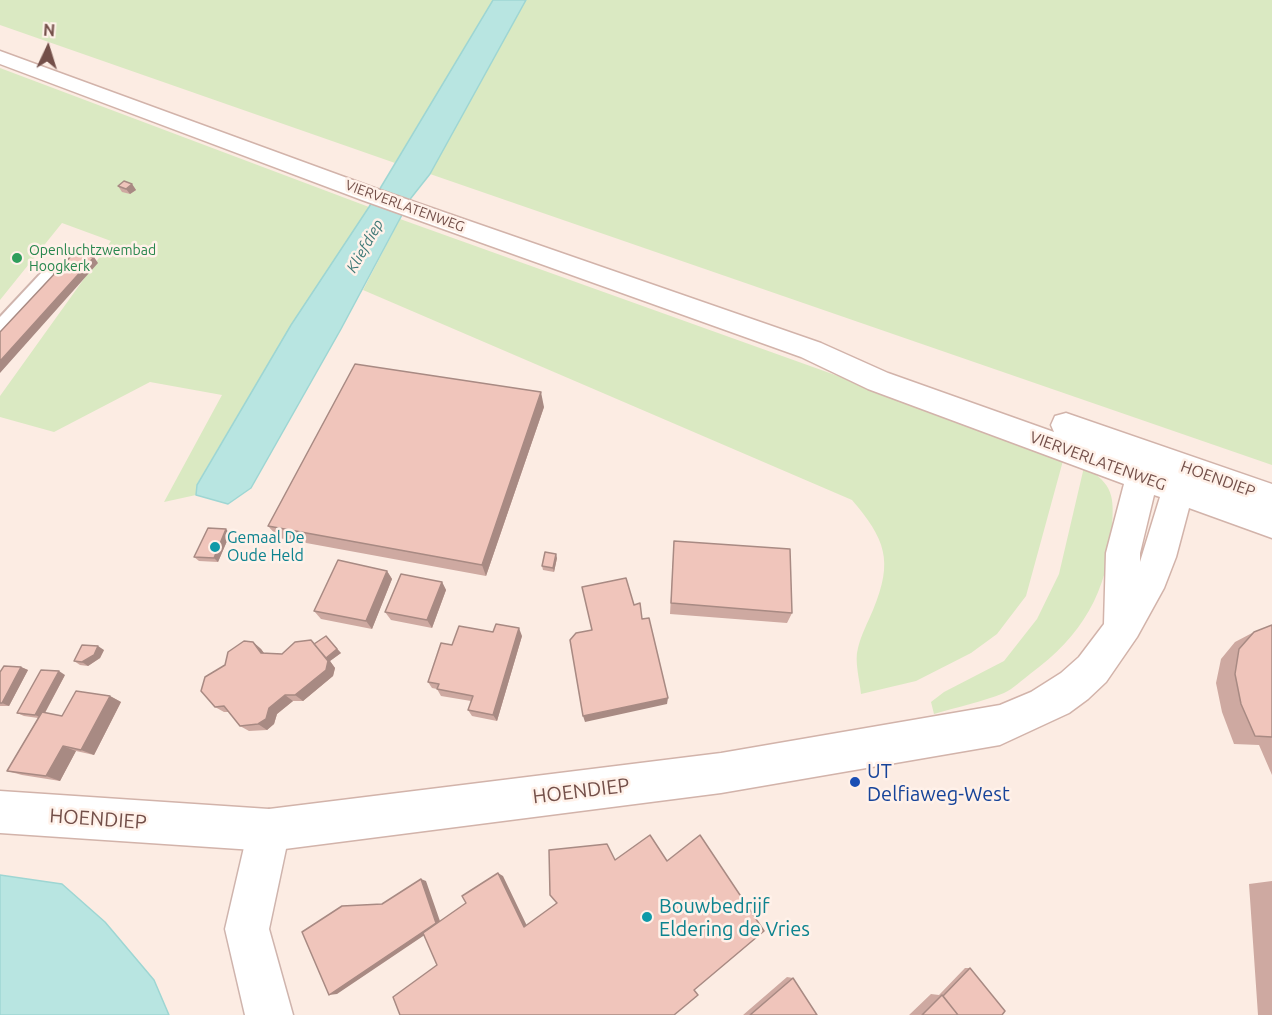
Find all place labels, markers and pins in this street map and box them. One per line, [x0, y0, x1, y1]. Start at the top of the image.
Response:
place label: Openluchtzwembad Hoogkerk [29, 242, 156, 274]
marker: Openluchtzwembad Hoogkerk [10, 251, 24, 265]
place label: Gemaal De Oude Held [227, 528, 305, 566]
marker: Gemaal De Oude Held [208, 540, 222, 554]
place label: UT Delfiaweg-West [867, 759, 1010, 806]
marker: UT Delfiaweg-West [848, 775, 862, 789]
place label: Bouwbedrijf Eldering de Vries [659, 894, 810, 941]
marker: Bouwbedrijf Eldering de Vries [640, 910, 654, 924]

